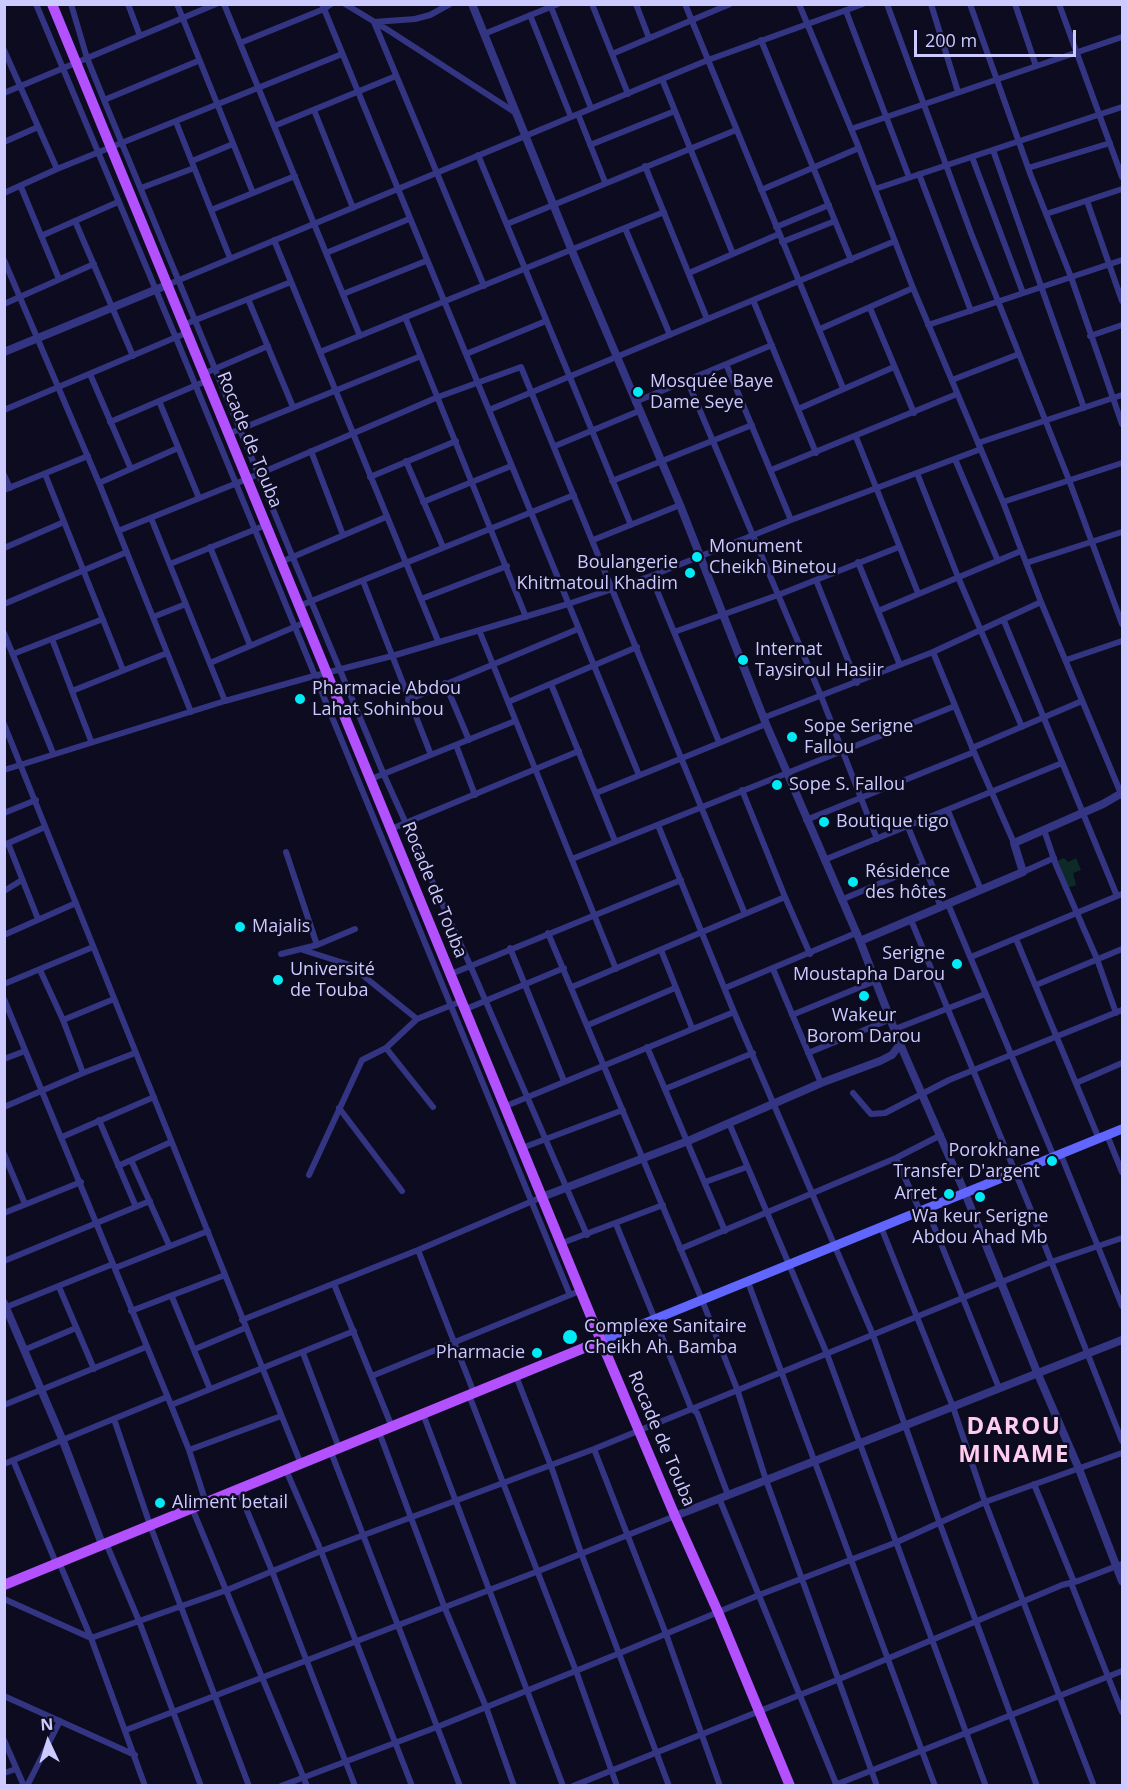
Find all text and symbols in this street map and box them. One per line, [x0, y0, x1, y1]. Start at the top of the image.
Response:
scale bar [917, 18, 1079, 56]
text: 200 m [925, 28, 977, 52]
street label: Rocade de Touba [212, 369, 286, 511]
place label: Mosquée Baye Dame Seye [650, 371, 773, 413]
marker: Mosquée Baye Dame Seye [631, 385, 645, 399]
place label: Monument Cheikh Binetou [709, 536, 837, 578]
marker: Monument Cheikh Binetou [690, 550, 704, 564]
place label: Boulangerie Khitmatoul Khadim [517, 552, 678, 594]
marker: Boulangerie Khitmatoul Khadim [683, 566, 697, 580]
place label: Internat Taysiroul Hasiir [755, 639, 884, 682]
marker: Internat Taysiroul Hasiir [736, 653, 750, 667]
place label: Pharmacie Abdou Lahat Sohinbou [312, 678, 461, 720]
marker: Pharmacie Abdou Lahat Sohinbou [293, 692, 307, 706]
place label: Sope Serigne Fallou [804, 716, 913, 758]
marker: Sope Serigne Fallou [785, 730, 799, 744]
place label: Sope S. Fallou [789, 774, 905, 796]
marker: Sope S. Fallou [770, 778, 784, 792]
place label: Boutique tigo [836, 811, 949, 833]
marker: Boutique tigo [817, 815, 831, 829]
street label: Rocade de Touba [397, 819, 471, 961]
place label: Résidence des hôtes [865, 861, 950, 904]
marker: Résidence des hôtes [846, 875, 860, 889]
place label: Majalis [252, 916, 310, 938]
marker: Majalis [233, 920, 247, 934]
place label: Serigne Moustapha Darou [793, 943, 945, 986]
marker: Serigne Moustapha Darou [950, 957, 964, 971]
place label: Université de Touba [290, 959, 375, 1002]
marker: Université de Touba [271, 973, 285, 987]
marker: Wakeur Borom Darou [857, 989, 871, 1003]
place label: Wakeur Borom Darou [807, 1005, 921, 1048]
place label: Porokhane Transfer D'argent [893, 1140, 1040, 1182]
marker: Porokhane Transfer D'argent [1045, 1154, 1059, 1168]
place label: Arret [894, 1183, 937, 1205]
marker: Arret [942, 1187, 956, 1201]
marker: Wa keur Serigne Abdou Ahad Mb [973, 1190, 987, 1204]
place label: Wa keur Serigne Abdou Ahad Mb [912, 1206, 1048, 1248]
place label: Complexe Sanitaire Cheikh Ah. Bamba [584, 1316, 747, 1358]
marker: Complexe Sanitaire Cheikh Ah. Bamba [561, 1328, 579, 1346]
place label: Pharmacie [436, 1342, 525, 1364]
marker: Pharmacie [530, 1346, 544, 1360]
street label: Rocade de Touba [623, 1368, 699, 1510]
district label: DAROU MINAME [958, 1413, 1070, 1469]
place label: Aliment betail [172, 1492, 288, 1514]
marker: Aliment betail [153, 1496, 167, 1510]
north arrow [18, 1712, 78, 1772]
text: N [39, 1713, 54, 1735]

